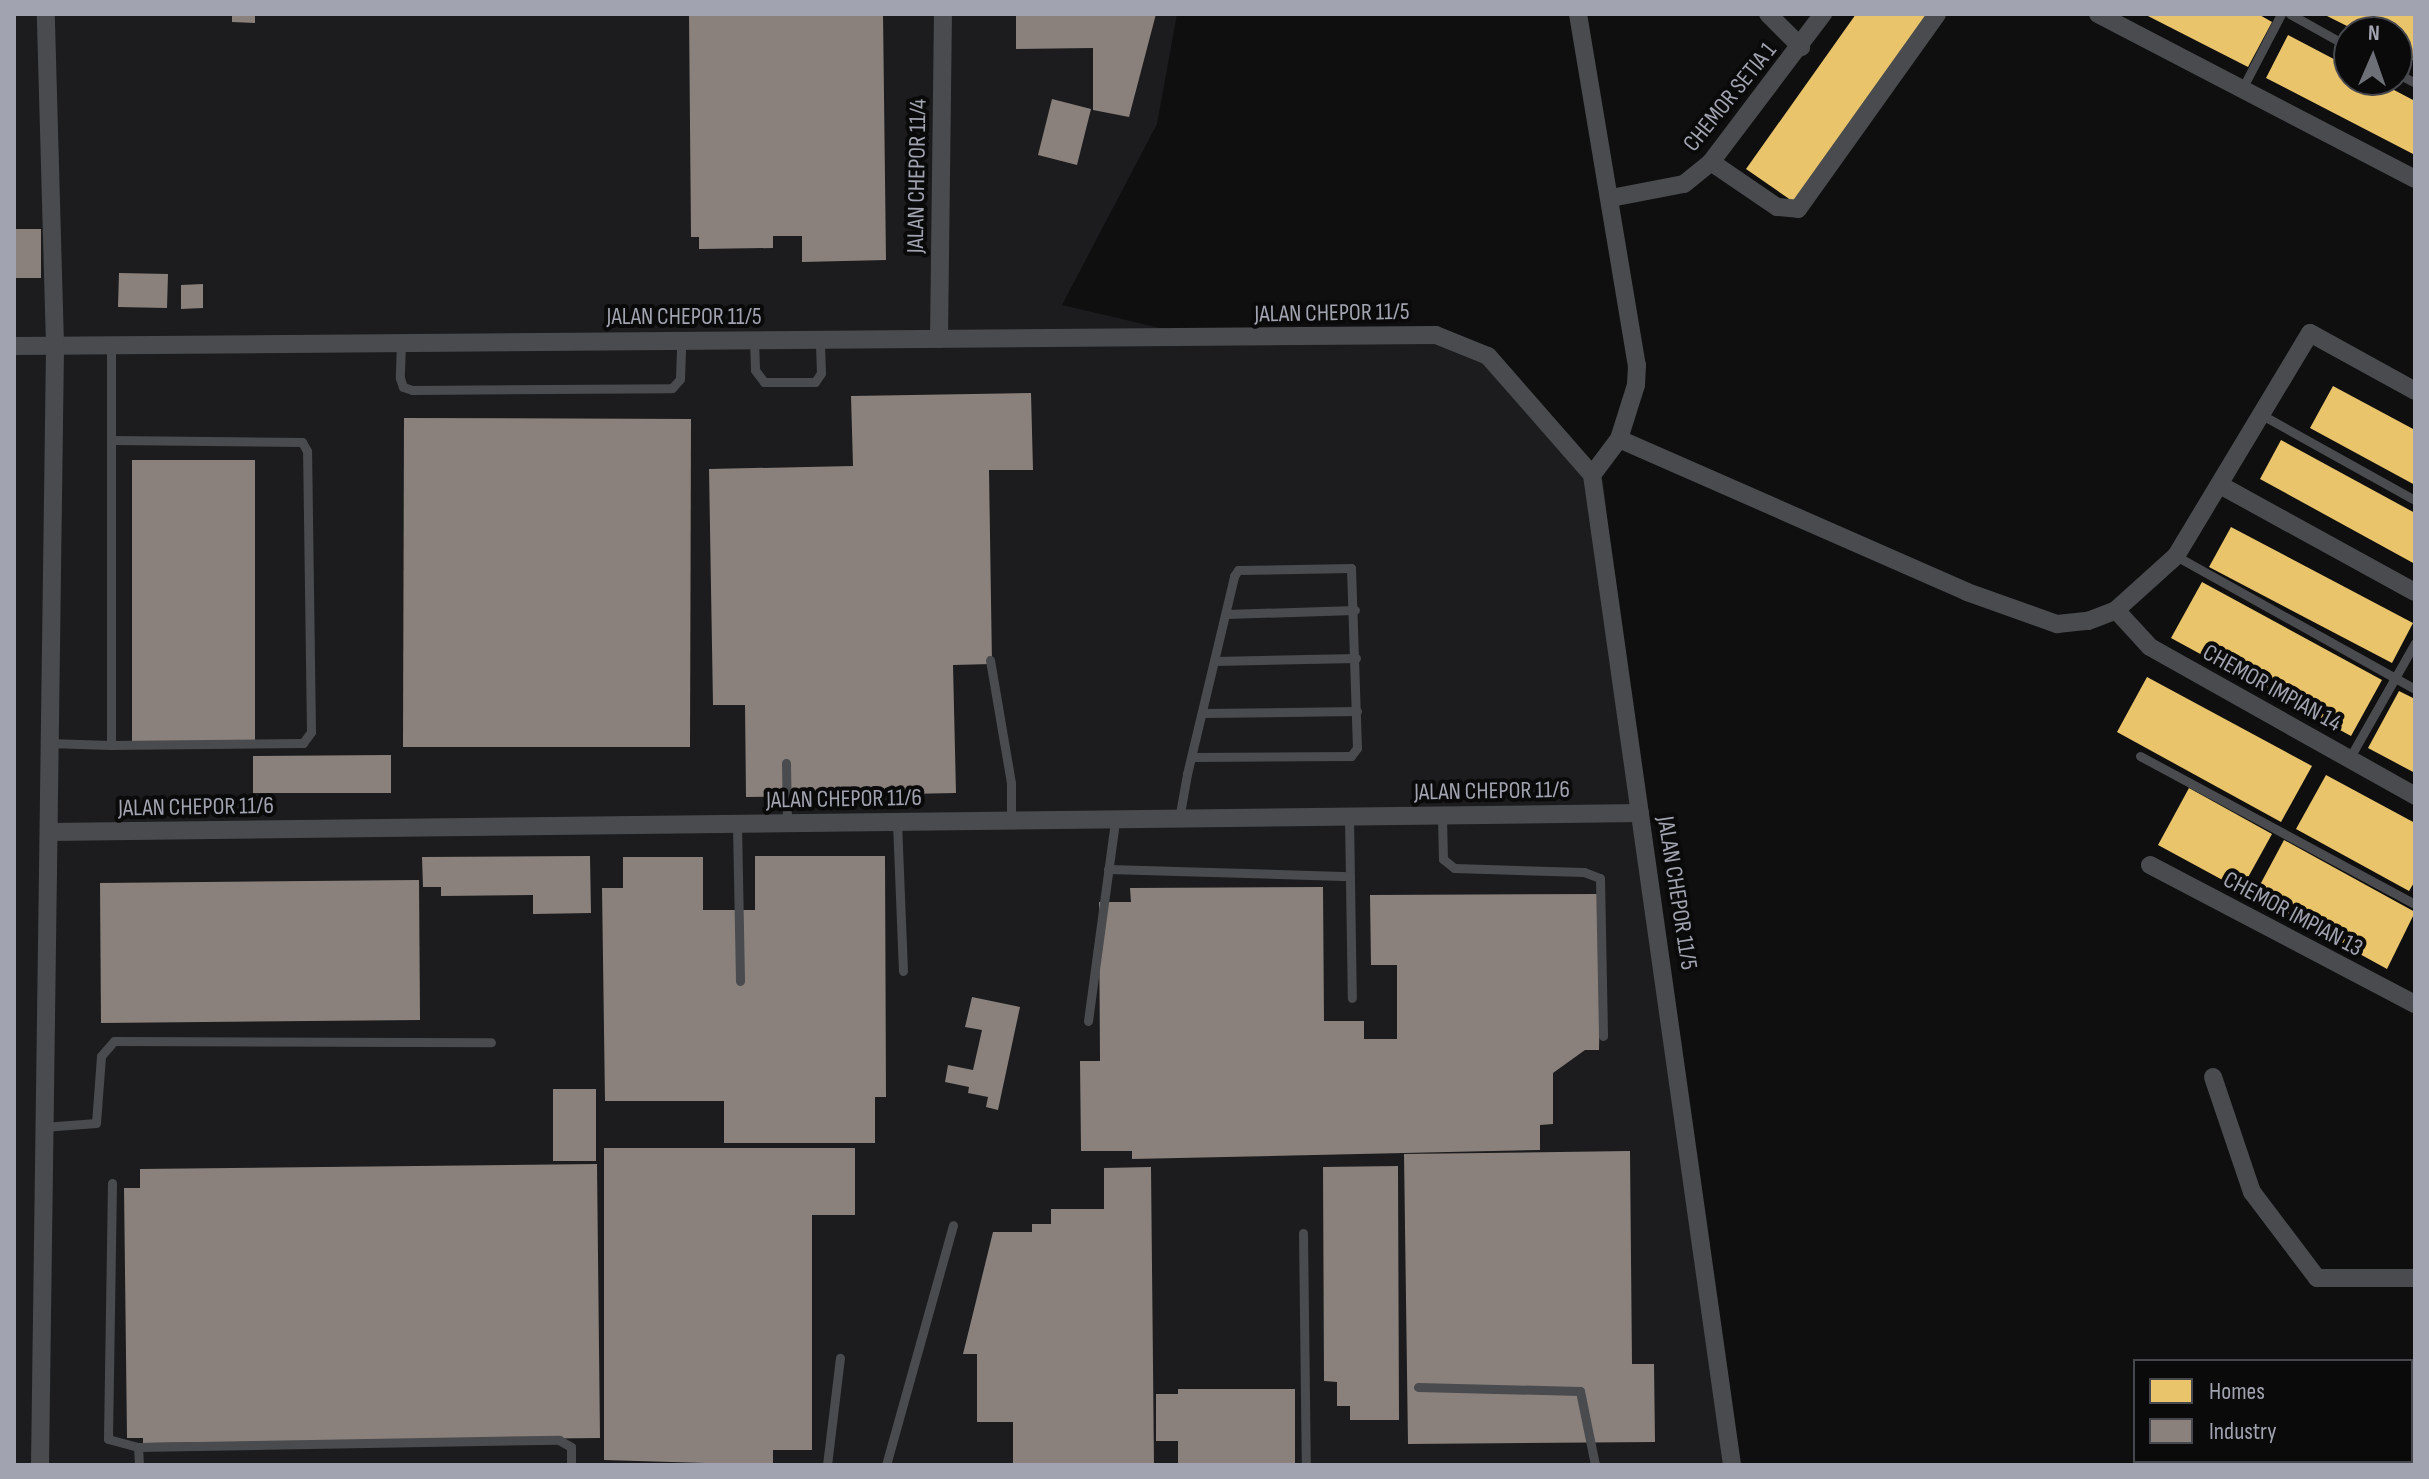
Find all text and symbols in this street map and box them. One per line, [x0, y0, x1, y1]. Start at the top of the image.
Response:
north arrow [2333, 16, 2413, 96]
text: N [2367, 20, 2380, 47]
street label: CHEMOR SETIA 1 [1677, 37, 1783, 157]
street label: JALAN CHEPOR 11/4 [901, 98, 933, 254]
street label: JALAN CHEPOR 11/5 [1254, 297, 1410, 329]
street label: JALAN CHEPOR 11/5 [606, 303, 762, 331]
street label: CHEMOR IMPIAN 14 [2198, 638, 2346, 738]
street label: JALAN CHEPOR 11/6 [1414, 775, 1570, 807]
street label: JALAN CHEPOR 11/6 [766, 783, 922, 815]
street label: JALAN CHEPOR 11/6 [118, 791, 274, 823]
street label: JALAN CHEPOR 11/5 [1651, 814, 1703, 972]
street label: CHEMOR IMPIAN 13 [2218, 865, 2368, 963]
legend [2133, 1359, 2413, 1463]
text: Homes [2209, 1377, 2265, 1406]
text: Industry [2209, 1417, 2276, 1446]

